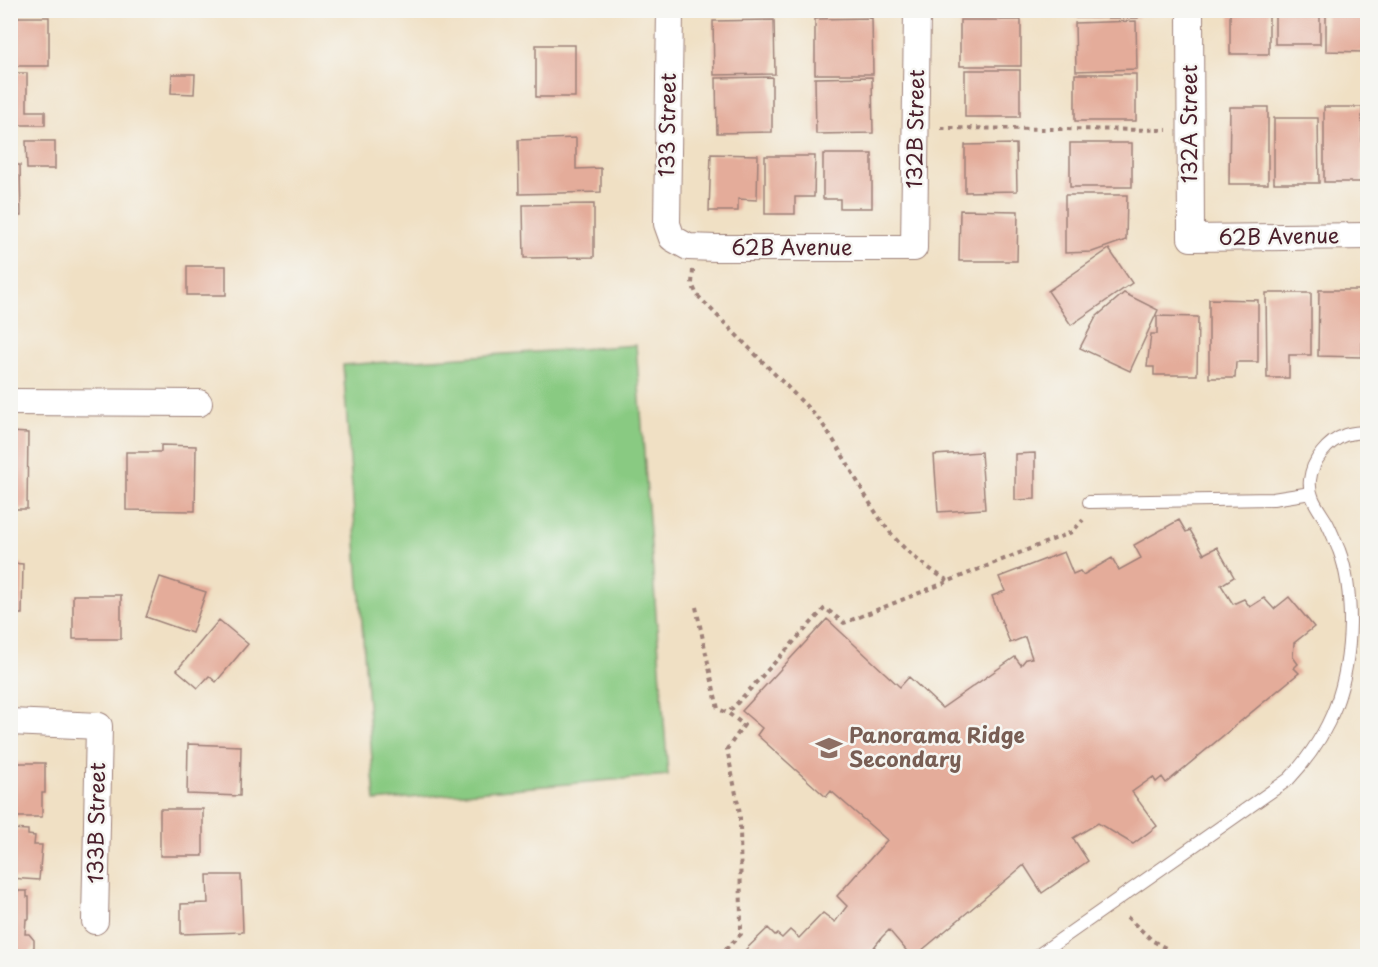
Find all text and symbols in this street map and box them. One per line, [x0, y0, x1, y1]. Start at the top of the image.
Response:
street label: 132A Street [1172, 65, 1204, 183]
street label: 132B Street [897, 69, 931, 189]
street label: 133 Street [649, 73, 683, 177]
street label: 62B Avenue [1218, 218, 1340, 252]
street label: 62B Avenue [732, 230, 852, 262]
place label: Panorama Ridge Secondary [849, 718, 1025, 774]
school or university icon: Panorama Ridge Secondary [814, 733, 844, 763]
street label: 133B Street [78, 762, 112, 884]

